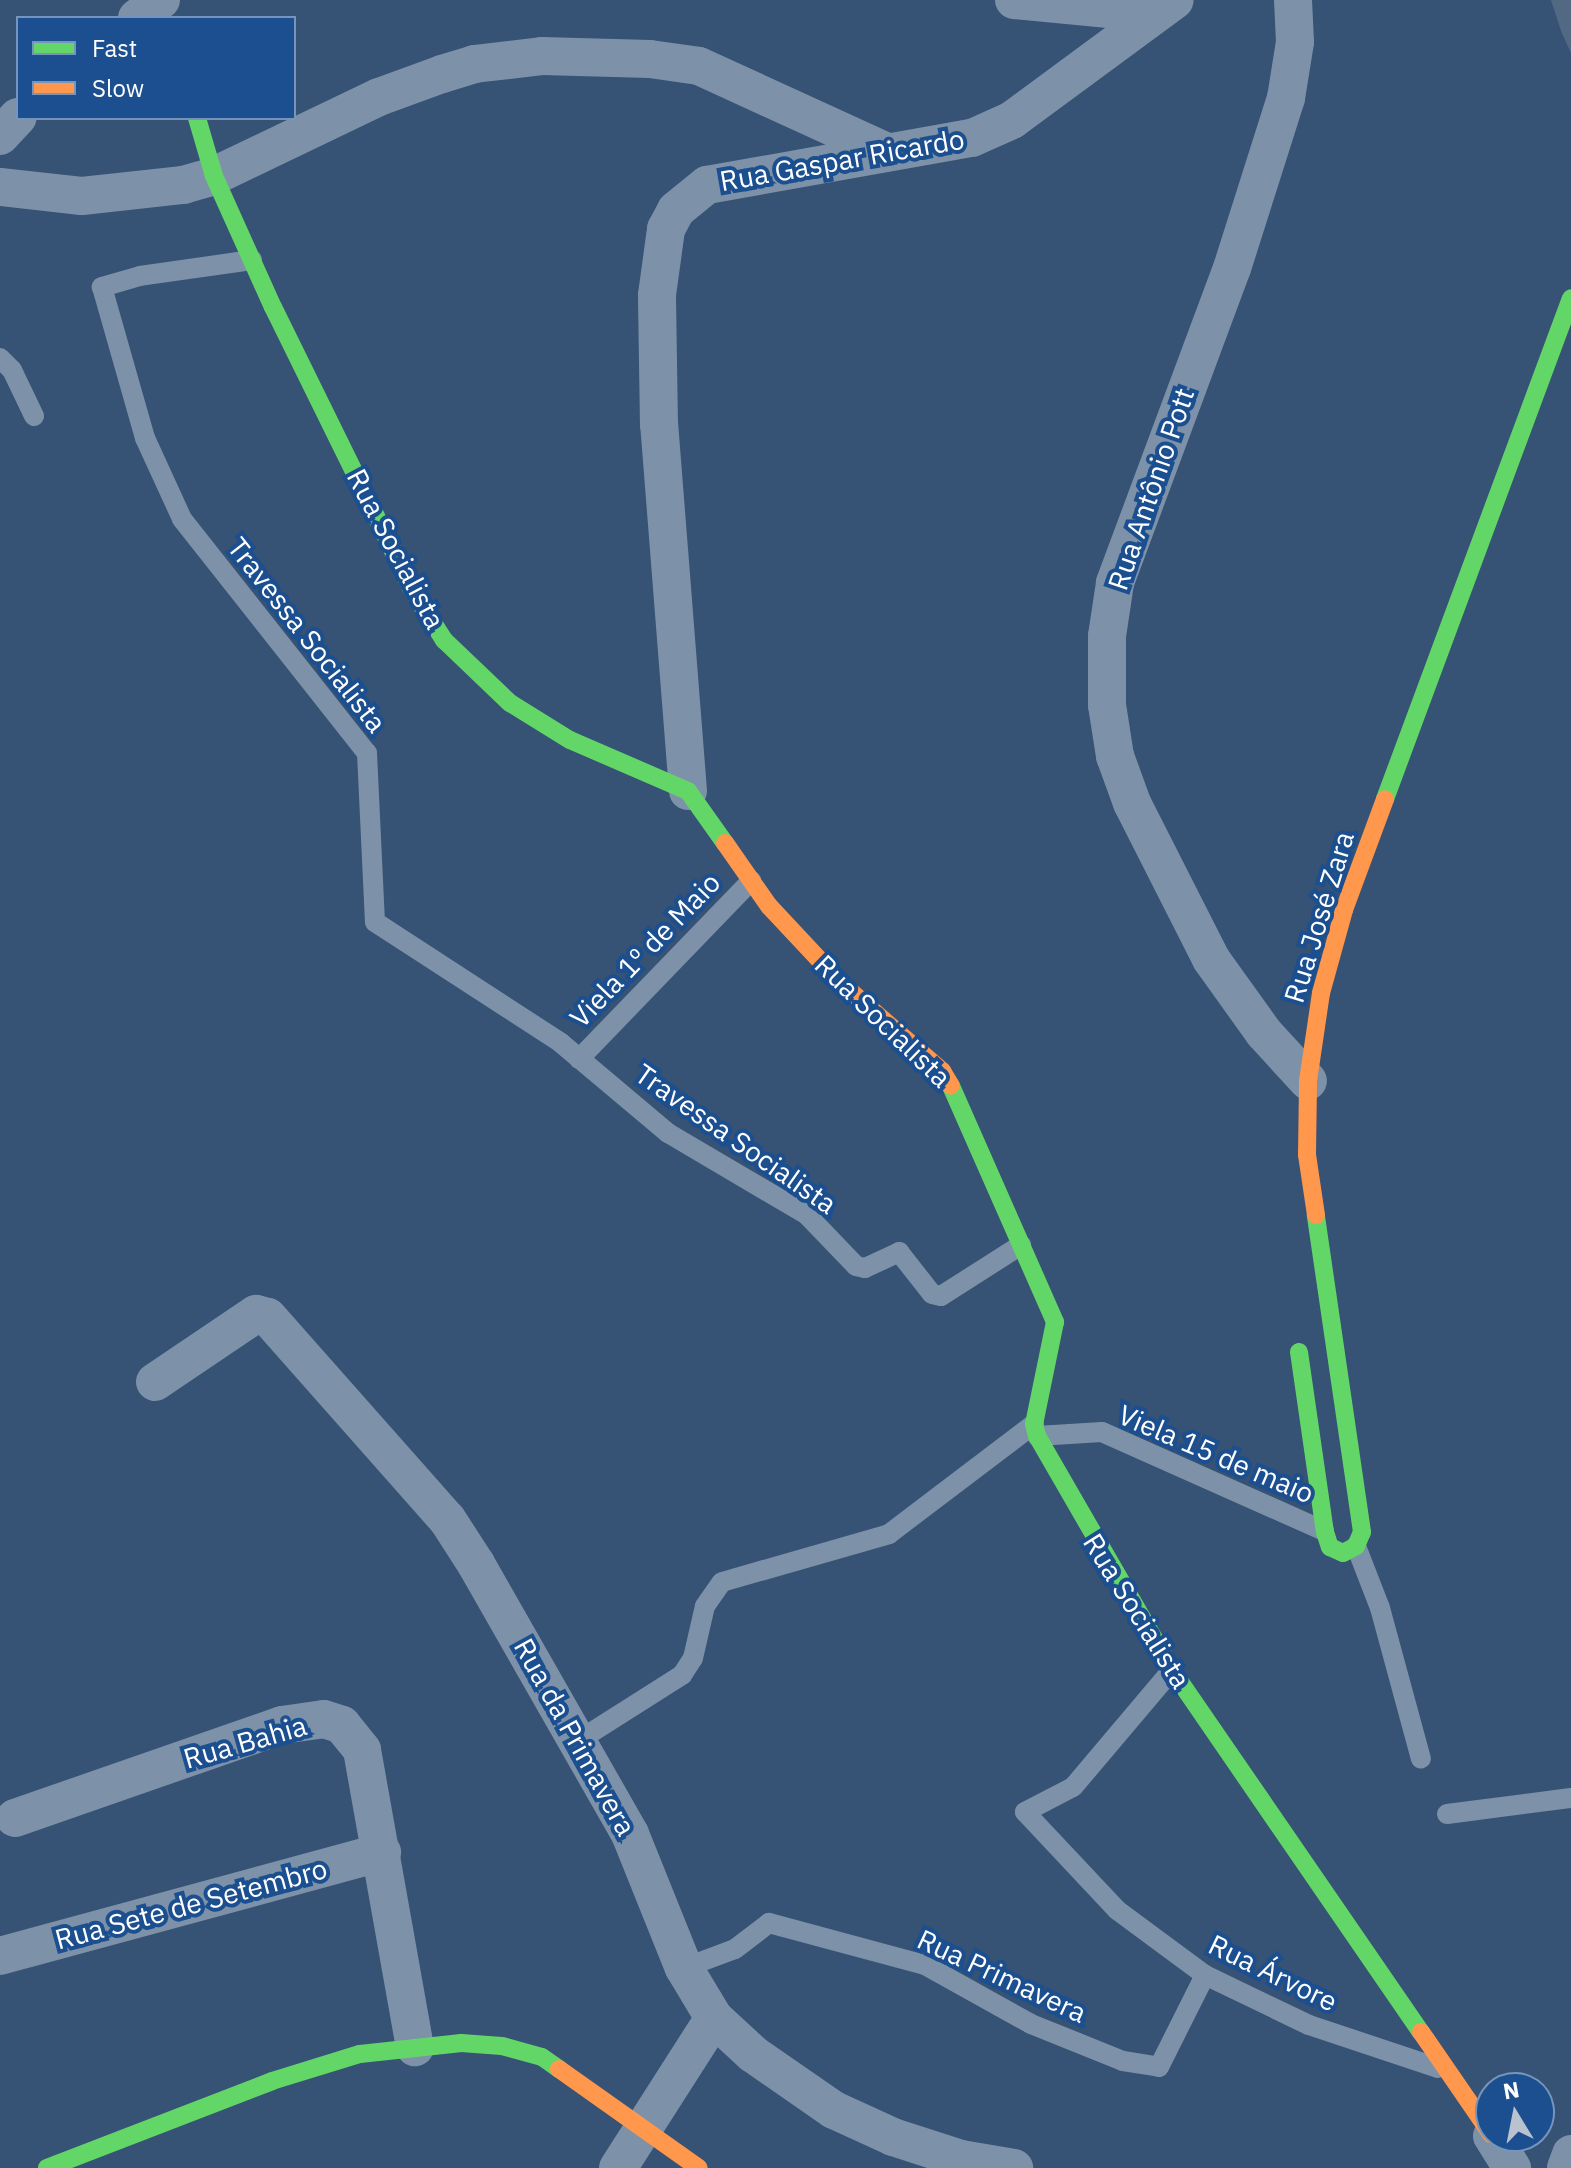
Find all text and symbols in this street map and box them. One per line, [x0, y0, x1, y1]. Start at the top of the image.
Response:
legend [16, 16, 296, 120]
text: Fast [92, 32, 137, 64]
text: Slow [92, 72, 144, 104]
street label: Rua Gaspar Ricardo [717, 122, 967, 198]
street label: Rua Antônio Pott [1101, 384, 1201, 594]
street label: Rua Socialista [340, 463, 452, 635]
street label: Travessa Socialista [220, 531, 394, 739]
street label: Rua José Zara [1277, 827, 1361, 1007]
street label: Viela 1º de Maio [563, 866, 727, 1034]
street label: Rua Socialista [808, 948, 958, 1094]
street label: Travessa Socialista [629, 1057, 843, 1221]
street label: Viela 15 de maio [1113, 1398, 1319, 1510]
street label: Rua Socialista [1076, 1527, 1198, 1695]
street label: Rua da Primavera [507, 1632, 643, 1842]
street label: Rua Bahia [180, 1708, 310, 1776]
street label: Rua Sete de Setembro [51, 1852, 331, 1956]
street label: Rua Primavera [912, 1922, 1092, 2030]
street label: Rua Árvore [1203, 1928, 1343, 2018]
north arrow [1475, 2072, 1555, 2152]
text: N [1501, 2074, 1521, 2106]

